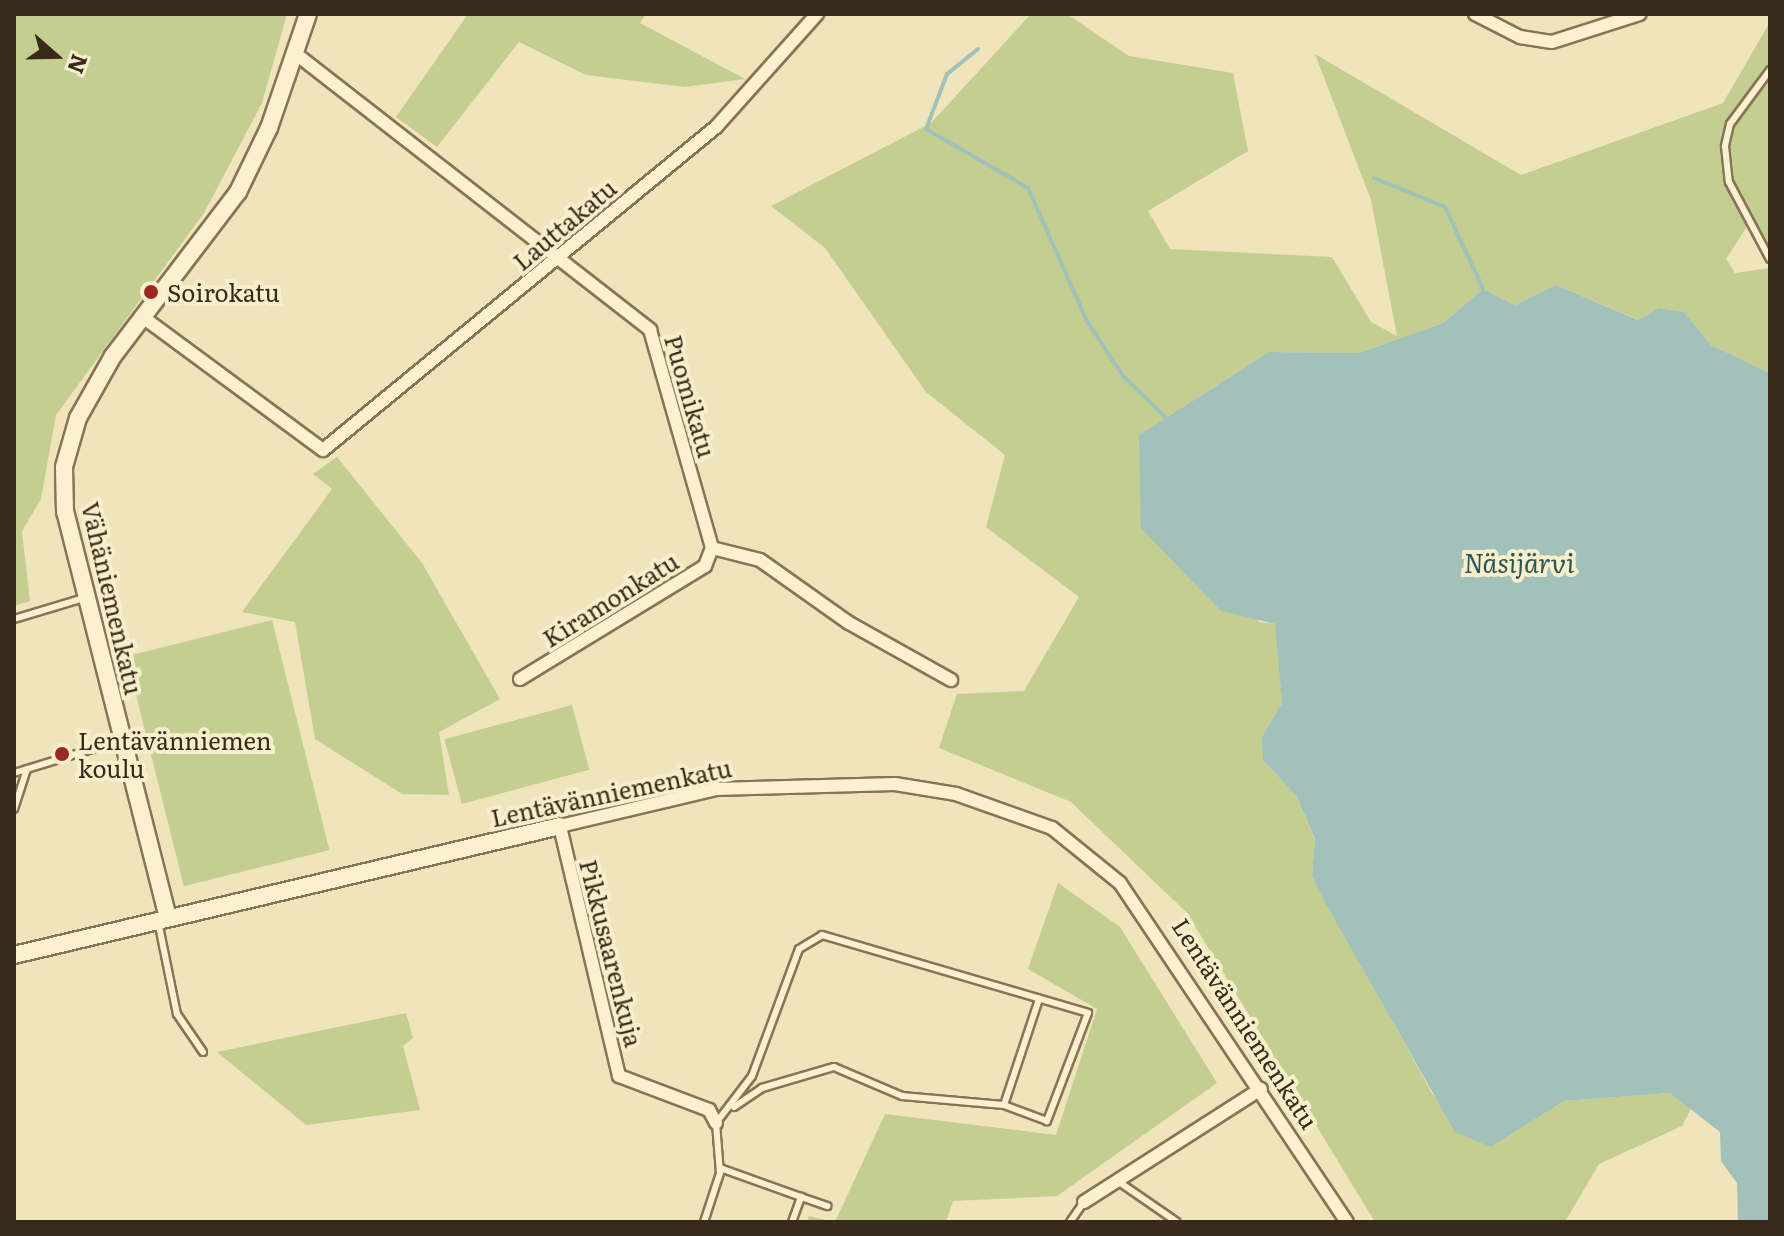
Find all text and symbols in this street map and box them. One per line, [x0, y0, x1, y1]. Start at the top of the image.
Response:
north arrow [16, 16, 96, 96]
text: N [60, 50, 98, 79]
street label: Lauttakatu [507, 173, 621, 275]
place label: Soirokatu [167, 278, 280, 306]
marker: Soirokatu [142, 283, 160, 301]
street label: Puomikatu [660, 331, 722, 461]
street label: Vähäniemenkatu [77, 499, 149, 697]
street label: Kiramonkatu [537, 546, 683, 652]
water label: Näsijärvi [1464, 546, 1574, 578]
place label: Lentävänniemen koulu [78, 726, 272, 782]
marker: Lentävänniemen koulu [53, 745, 71, 763]
street label: Lentävänniemenkatu [488, 752, 734, 832]
street label: Pikkusaarenkuja [575, 856, 649, 1050]
street label: Lentävänniemenkatu [1167, 912, 1325, 1134]

